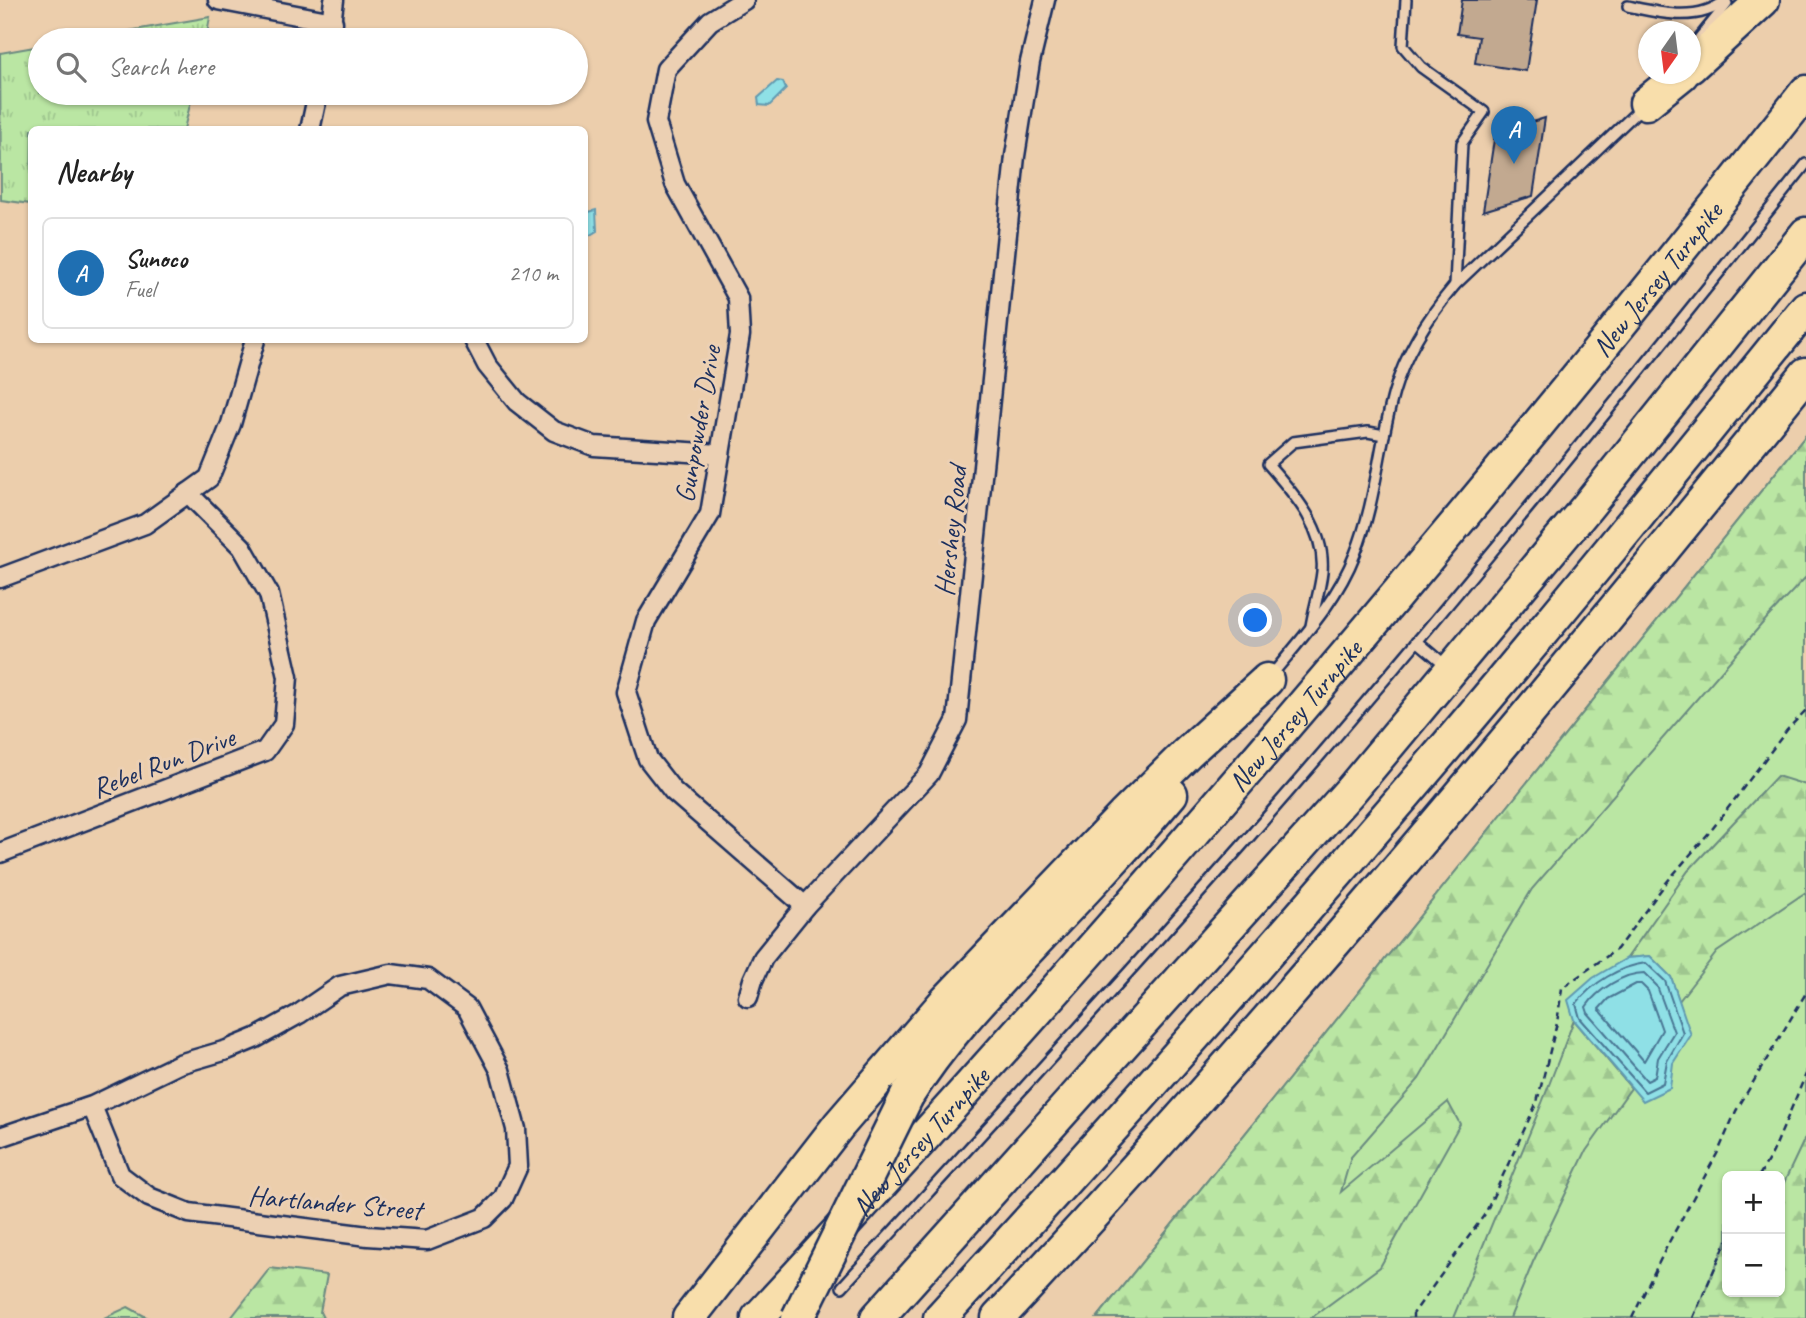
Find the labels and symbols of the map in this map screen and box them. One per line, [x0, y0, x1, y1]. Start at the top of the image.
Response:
north arrow [1638, 21, 1701, 84]
pin: A [1491, 106, 1537, 164]
street label: New Jersey Turnpike [1584, 193, 1731, 364]
street label: Gunpowder Drive [666, 341, 729, 505]
street label: Hershey Road [926, 460, 975, 598]
your location [1238, 603, 1272, 637]
street label: New Jersey Turnpike [1220, 631, 1371, 799]
street label: Rebel Run Drive [87, 719, 241, 806]
street label: New Jersey Turnpike [844, 1058, 998, 1223]
street label: Hartlander Street [247, 1177, 427, 1228]

